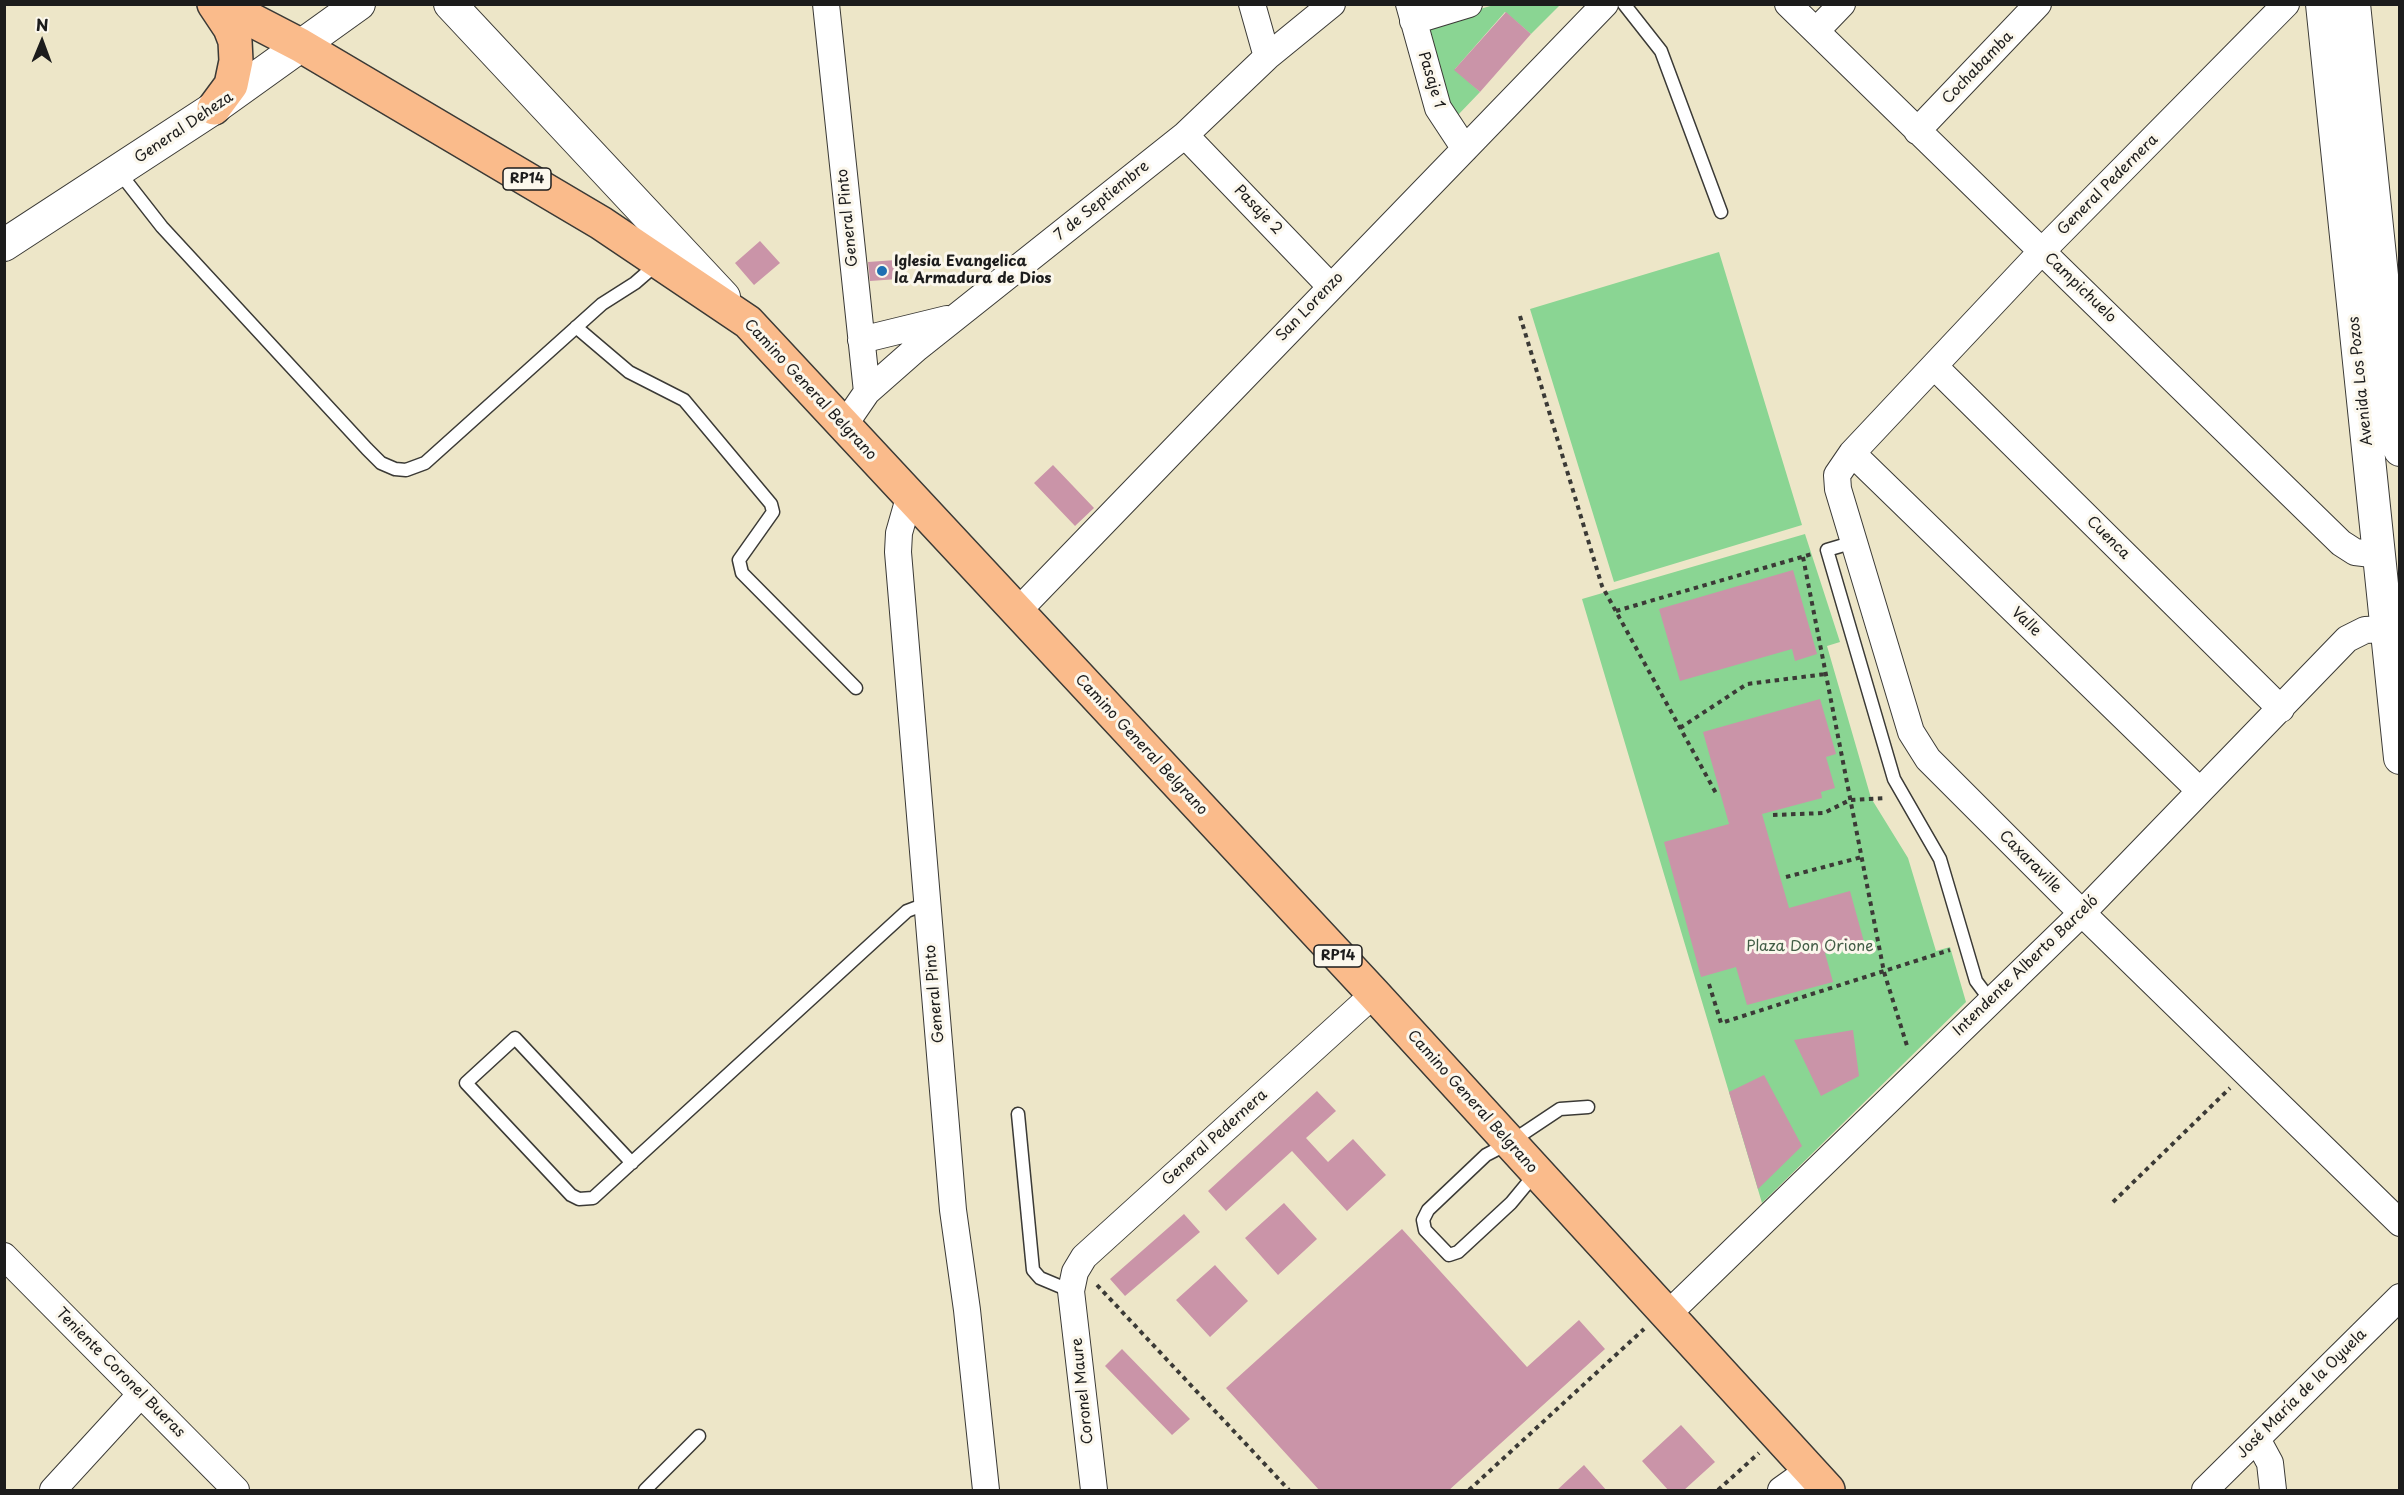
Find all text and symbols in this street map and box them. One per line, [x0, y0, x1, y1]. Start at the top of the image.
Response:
north arrow [12, 12, 72, 72]
text: N [36, 12, 49, 36]
street label: Cochabamba [1939, 28, 2017, 108]
street label: Pasaje 1 [1414, 50, 1448, 110]
street label: General Deheza [131, 88, 237, 168]
street label: General Pedernera [2054, 131, 2162, 239]
street label: 7 de Septiembre [1051, 157, 1153, 245]
road number: RP14 [503, 168, 551, 190]
street label: General Pinto [834, 168, 862, 268]
street label: Pasaje 2 [1230, 182, 1286, 238]
street label: Campichuelo [2040, 249, 2120, 327]
place label: Iglesia Evangelica la Armadura de Dios [894, 253, 1052, 288]
marker: Iglesia Evangelica la Armadura de Dios [875, 264, 889, 278]
street label: San Lorenzo [1273, 269, 1347, 345]
street label: Avenida Los Pozos [2345, 315, 2377, 447]
street label: Camino General Belgrano [740, 316, 880, 464]
street label: Cuenca [2083, 513, 2133, 563]
street label: Valle [2007, 604, 2045, 640]
street label: Camino General Belgrano [1071, 671, 1211, 819]
street label: Caxaraville [1995, 827, 2065, 897]
street label: Intendente Alberto Barceló [1950, 892, 2102, 1040]
park label: Plaza Don Orione [1746, 938, 1874, 956]
street label: General Pinto [922, 944, 948, 1044]
road number: RP14 [1314, 945, 1362, 967]
street label: Camino General Belgrano [1403, 1027, 1541, 1177]
street label: General Pedernera [1159, 1086, 1271, 1190]
street label: Teniente Coronel Bueras [52, 1305, 188, 1441]
street label: José María de la Oyuela [2234, 1326, 2370, 1462]
street label: Coronel Maure [1068, 1337, 1098, 1445]

